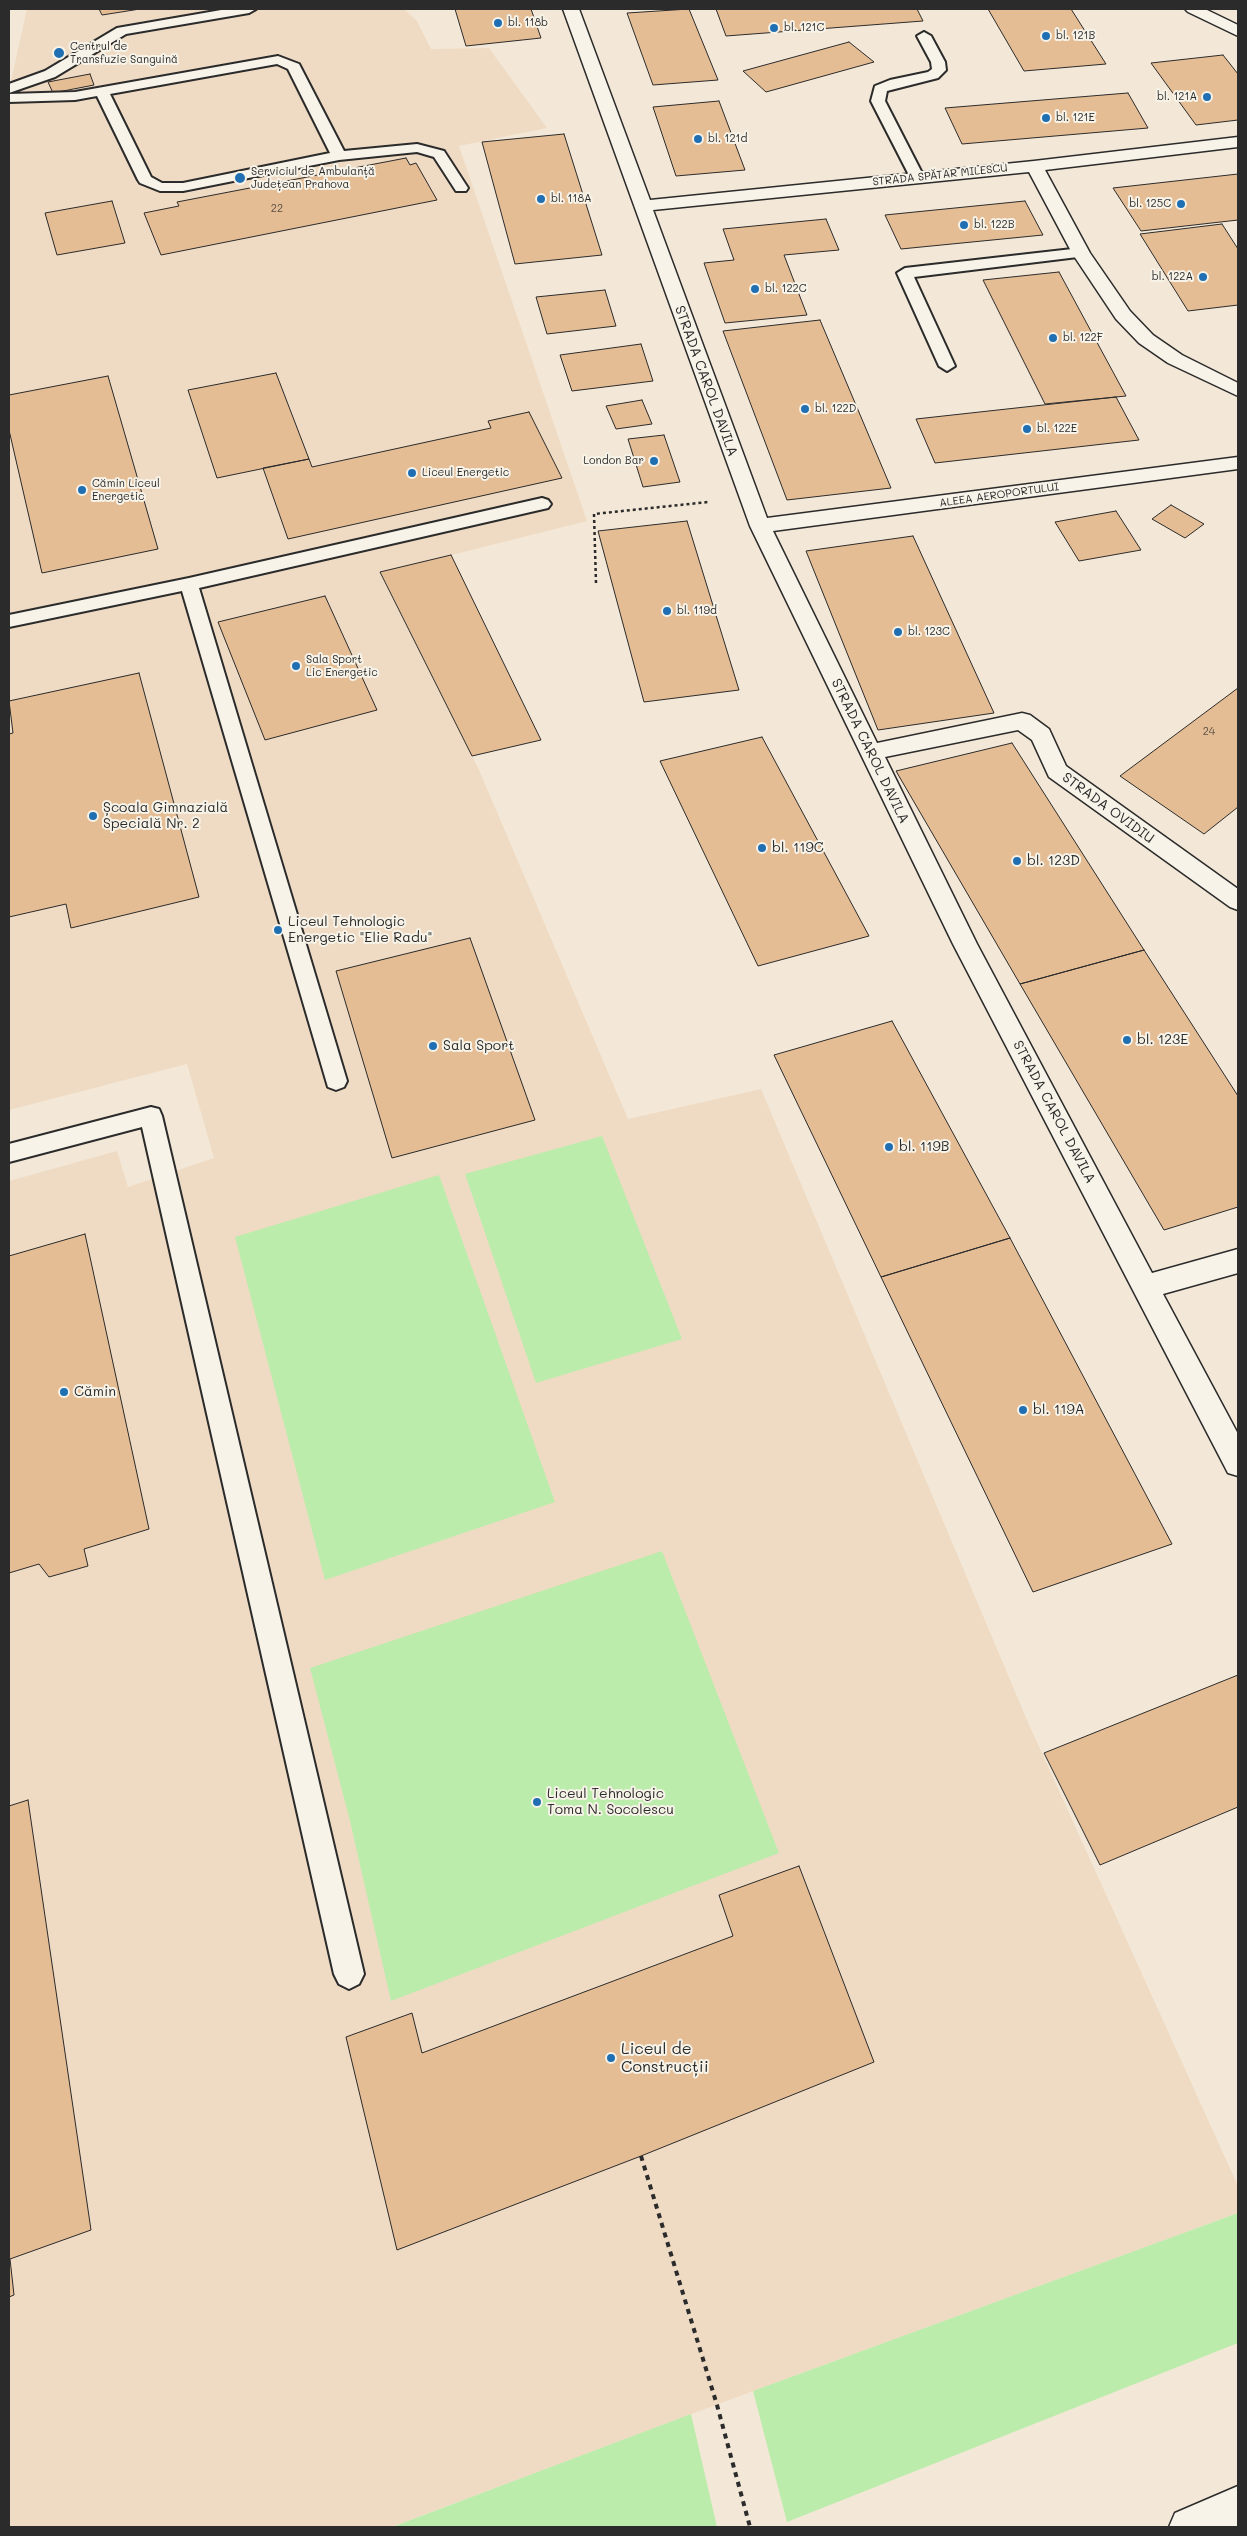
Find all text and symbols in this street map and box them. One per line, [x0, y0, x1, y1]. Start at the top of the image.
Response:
place label: bl. 118b [508, 16, 548, 30]
marker: bl. 118b [492, 17, 504, 29]
place label: bl. 121C [784, 21, 824, 35]
marker: bl. 121C [768, 22, 780, 34]
place label: bl. 121B [1056, 29, 1095, 43]
marker: bl. 121B [1040, 30, 1052, 42]
place label: Centrul de Transfuzie Sanguină [70, 40, 178, 66]
marker: Centrul de Transfuzie Sanguină [52, 46, 66, 60]
place label: bl. 121A [1157, 90, 1197, 104]
marker: bl. 121A [1201, 91, 1213, 103]
place label: bl. 121E [1056, 111, 1095, 125]
marker: bl. 121E [1040, 112, 1052, 124]
place label: bl. 121d [708, 132, 747, 146]
marker: bl. 121d [692, 133, 704, 145]
street label: STRADA SPĂTAR MILESCU [872, 161, 1008, 189]
place label: Serviciul de Ambulanță Județean Prahova [251, 165, 375, 191]
marker: Serviciul de Ambulanță Județean Prahova [233, 171, 247, 185]
place label: bl. 118A [551, 192, 592, 206]
marker: bl. 118A [535, 193, 547, 205]
place label: bl. 125C [1129, 197, 1171, 211]
marker: bl. 125C [1175, 198, 1187, 210]
house number: 22 [271, 202, 283, 216]
place label: bl. 122B [974, 218, 1015, 232]
marker: bl. 122B [958, 219, 970, 231]
place label: bl. 122A [1152, 270, 1193, 284]
marker: bl. 122A [1197, 271, 1209, 283]
place label: bl. 122C [765, 282, 807, 296]
marker: bl. 122C [749, 283, 761, 295]
street label: STRADA CAROL DAVILA [671, 303, 741, 459]
place label: bl. 122F [1063, 331, 1103, 345]
marker: bl. 122F [1047, 332, 1059, 344]
place label: bl. 122D [815, 402, 856, 416]
marker: bl. 122D [799, 403, 811, 415]
place label: bl. 122E [1037, 422, 1077, 436]
marker: bl. 122E [1021, 423, 1033, 435]
place label: London Bar [583, 454, 644, 468]
marker: London Bar [648, 455, 660, 467]
place label: Liceul Energetic [422, 466, 509, 480]
marker: Liceul Energetic [406, 467, 418, 479]
place label: Cămin Liceul Energetic [92, 477, 160, 503]
street label: ALEEA AEROPORTULUI [938, 480, 1060, 510]
marker: Cămin Liceul Energetic [76, 484, 88, 496]
place label: bl. 119d [677, 604, 717, 618]
marker: bl. 119d [661, 605, 673, 617]
place label: bl. 123C [908, 625, 950, 639]
marker: bl. 123C [892, 626, 904, 638]
place label: Sala Sport Lic Energetic [306, 653, 378, 679]
marker: Sala Sport Lic Energetic [290, 660, 302, 672]
street label: STRADA CAROL DAVILA [828, 676, 912, 826]
house number: 24 [1203, 725, 1215, 739]
street label: STRADA OVIDIU [1059, 769, 1157, 847]
place label: Școala Gimnazială Specială Nr. 2 [103, 800, 228, 832]
marker: Școala Gimnazială Specială Nr. 2 [87, 810, 99, 822]
place label: bl. 119C [772, 840, 824, 856]
marker: bl. 119C [756, 842, 768, 854]
place label: bl. 123D [1027, 853, 1080, 869]
marker: bl. 123D [1011, 855, 1023, 867]
place label: Liceul Tehnologic Energetic "Elie Radu" [288, 914, 432, 946]
marker: Liceul Tehnologic Energetic "Elie Radu" [272, 924, 284, 936]
place label: bl. 123E [1137, 1032, 1188, 1048]
marker: bl. 123E [1121, 1034, 1133, 1046]
place label: Sala Sport [443, 1038, 514, 1054]
street label: STRADA CAROL DAVILA [1009, 1038, 1099, 1186]
marker: Sala Sport [427, 1040, 439, 1052]
place label: bl. 119B [899, 1139, 950, 1155]
marker: bl. 119B [883, 1141, 895, 1153]
place label: Cămin [74, 1384, 116, 1400]
marker: Cămin [58, 1386, 70, 1398]
place label: bl. 119A [1033, 1402, 1085, 1418]
marker: bl. 119A [1017, 1404, 1029, 1416]
place label: Liceul Tehnologic Toma N. Socolescu [547, 1786, 674, 1818]
marker: Liceul Tehnologic Toma N. Socolescu [531, 1796, 543, 1808]
place label: Liceul de Construcții [621, 2039, 709, 2077]
marker: Liceul de Construcții [605, 2052, 617, 2064]

